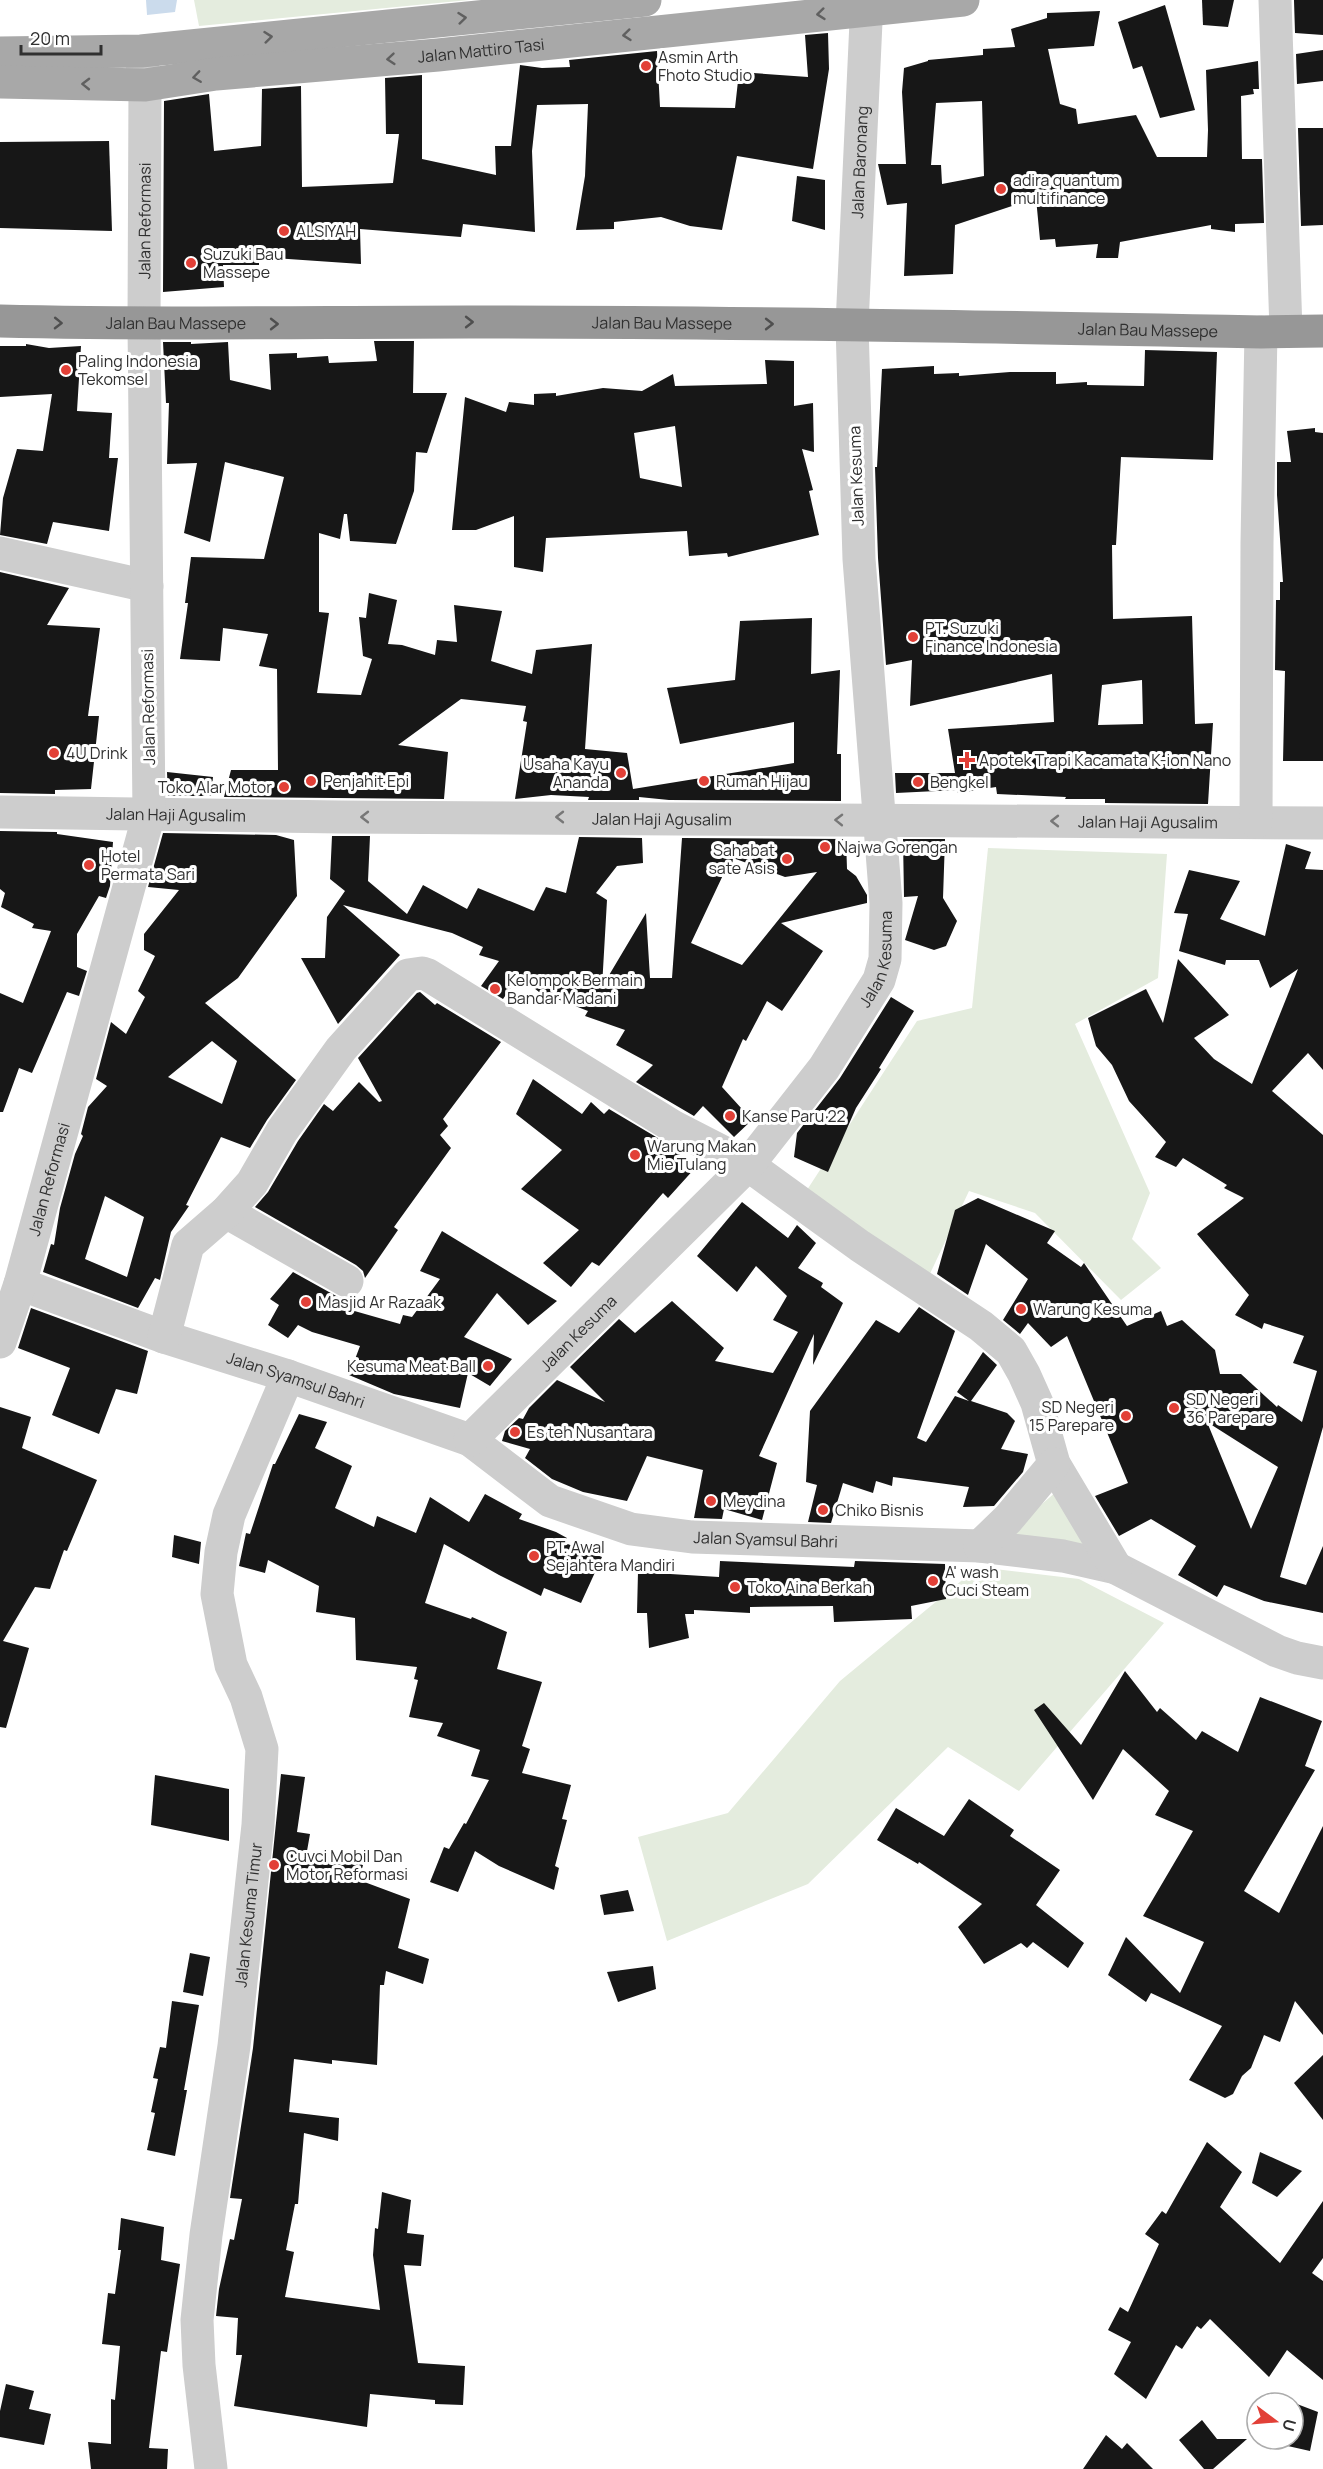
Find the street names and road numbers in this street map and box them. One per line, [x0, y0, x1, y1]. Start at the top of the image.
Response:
street label: Jalan Mattiro Tasi [417, 33, 546, 68]
street label: Jalan Baronang [846, 105, 873, 219]
street label: Jalan Reformasi [133, 163, 156, 279]
street label: Jalan Bau Massepe [592, 311, 732, 334]
street label: Jalan Bau Massepe [106, 312, 246, 334]
street label: Jalan Bau Massepe [1078, 318, 1218, 342]
street label: Jalan Kesuma [843, 426, 869, 526]
street label: Jalan Reformasi [136, 649, 160, 765]
street label: Jalan Haji Agusalim [106, 803, 246, 827]
street label: Jalan Haji Agusalim [592, 808, 732, 830]
street label: Jalan Haji Agusalim [1078, 811, 1218, 833]
street label: Jalan Kesuma [854, 911, 897, 1011]
street label: Jalan Reformasi [23, 1120, 75, 1238]
street label: Jalan Kesuma [535, 1290, 621, 1376]
street label: Jalan Syamsul Bahri [224, 1346, 368, 1413]
street label: Jalan Syamsul Bahri [693, 1526, 838, 1553]
street label: Jalan Kesuma Timur [229, 1841, 267, 1989]

